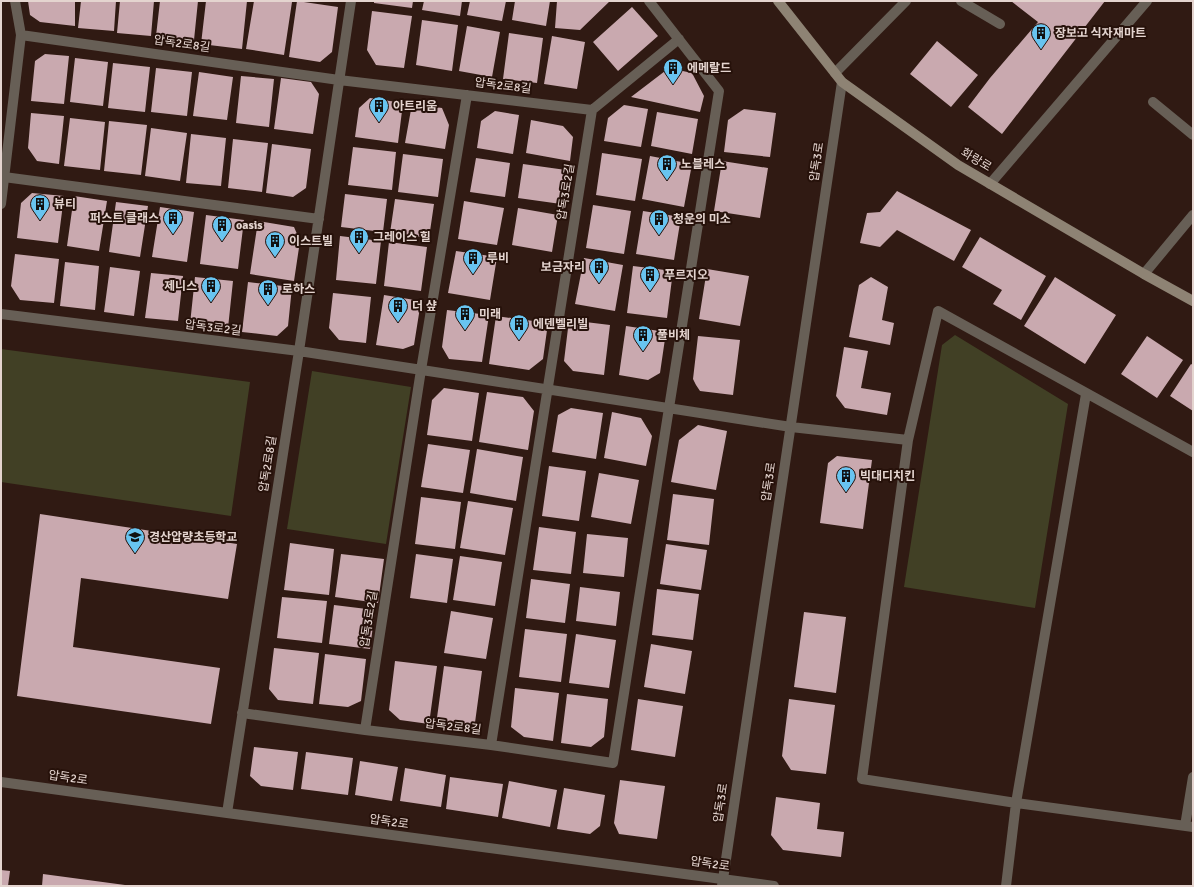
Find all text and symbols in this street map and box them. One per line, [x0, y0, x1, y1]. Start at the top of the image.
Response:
building icon: 장보고 식자재마트 [1030, 22, 1052, 50]
place label: 장보고 식자재마트 [1055, 26, 1146, 41]
street label: 압독2로8길 [153, 33, 211, 55]
building icon: 에메랄드 [662, 57, 684, 85]
place label: 에메랄드 [687, 61, 731, 76]
street label: 압독2로8길 [474, 75, 532, 97]
building icon: 아트리움 [368, 95, 390, 123]
place label: 아트리움 [393, 99, 437, 114]
street label: 압독3로 [807, 141, 827, 183]
street label: 화랑로 [958, 145, 994, 175]
building icon: 노블레스 [656, 153, 678, 181]
place label: 노블레스 [681, 157, 725, 172]
street label: 압독3로2길 [554, 163, 578, 221]
building icon: 뷰티 [29, 193, 51, 221]
place label: 뷰티 [54, 197, 76, 212]
building icon: 퍼스트 클래스 [162, 207, 184, 235]
building icon: 청운의 미소 [648, 208, 670, 236]
place label: 퍼스트 클래스 [90, 211, 159, 226]
place label: 청운의 미소 [673, 212, 731, 227]
building icon: oasis [211, 214, 233, 242]
place label: oasis [236, 218, 263, 233]
building icon: 그레이스 힐 [348, 226, 370, 254]
building icon: 이스트빌 [264, 230, 286, 258]
place label: 그레이스 힐 [373, 230, 431, 245]
place label: 이스트빌 [289, 234, 333, 249]
building icon: 루비 [462, 247, 484, 275]
place label: 루비 [487, 251, 509, 266]
building icon: 보금자리 [588, 256, 610, 284]
place label: 보금자리 [541, 260, 585, 275]
building icon: 푸르지오 [639, 264, 661, 292]
place label: 푸르지오 [664, 268, 708, 283]
building icon: 제니스 [200, 275, 222, 303]
building icon: 로하스 [257, 278, 279, 306]
place label: 제니스 [164, 279, 197, 294]
place label: 로하스 [282, 282, 315, 297]
building icon: 더 샾 [387, 295, 409, 323]
place label: 더 샾 [412, 299, 437, 314]
building icon: 미래 [454, 303, 476, 331]
place label: 미래 [479, 307, 501, 322]
building icon: 에덴벨리빌 [508, 313, 530, 341]
street label: 압독3로2길 [184, 317, 242, 339]
place label: 에덴벨리빌 [533, 317, 588, 332]
building icon: 풀비체 [632, 324, 654, 352]
place label: 풀비체 [657, 328, 690, 343]
street label: 압독2로8길 [256, 435, 280, 493]
street label: 압독3로 [759, 461, 779, 503]
building icon: 빅대디치킨 [835, 465, 857, 493]
place label: 빅대디치킨 [860, 469, 915, 484]
school or university icon: 경산압량초등학교 [124, 526, 146, 554]
place label: 경산압량초등학교 [149, 530, 237, 545]
street label: 압독3로2길 [357, 590, 381, 648]
street label: 압독2로8길 [424, 716, 482, 738]
street label: 압독2로 [47, 768, 89, 788]
street label: 압독3로 [711, 782, 731, 824]
street label: 압독2로 [368, 812, 410, 832]
street label: 압독2로 [689, 854, 731, 874]

